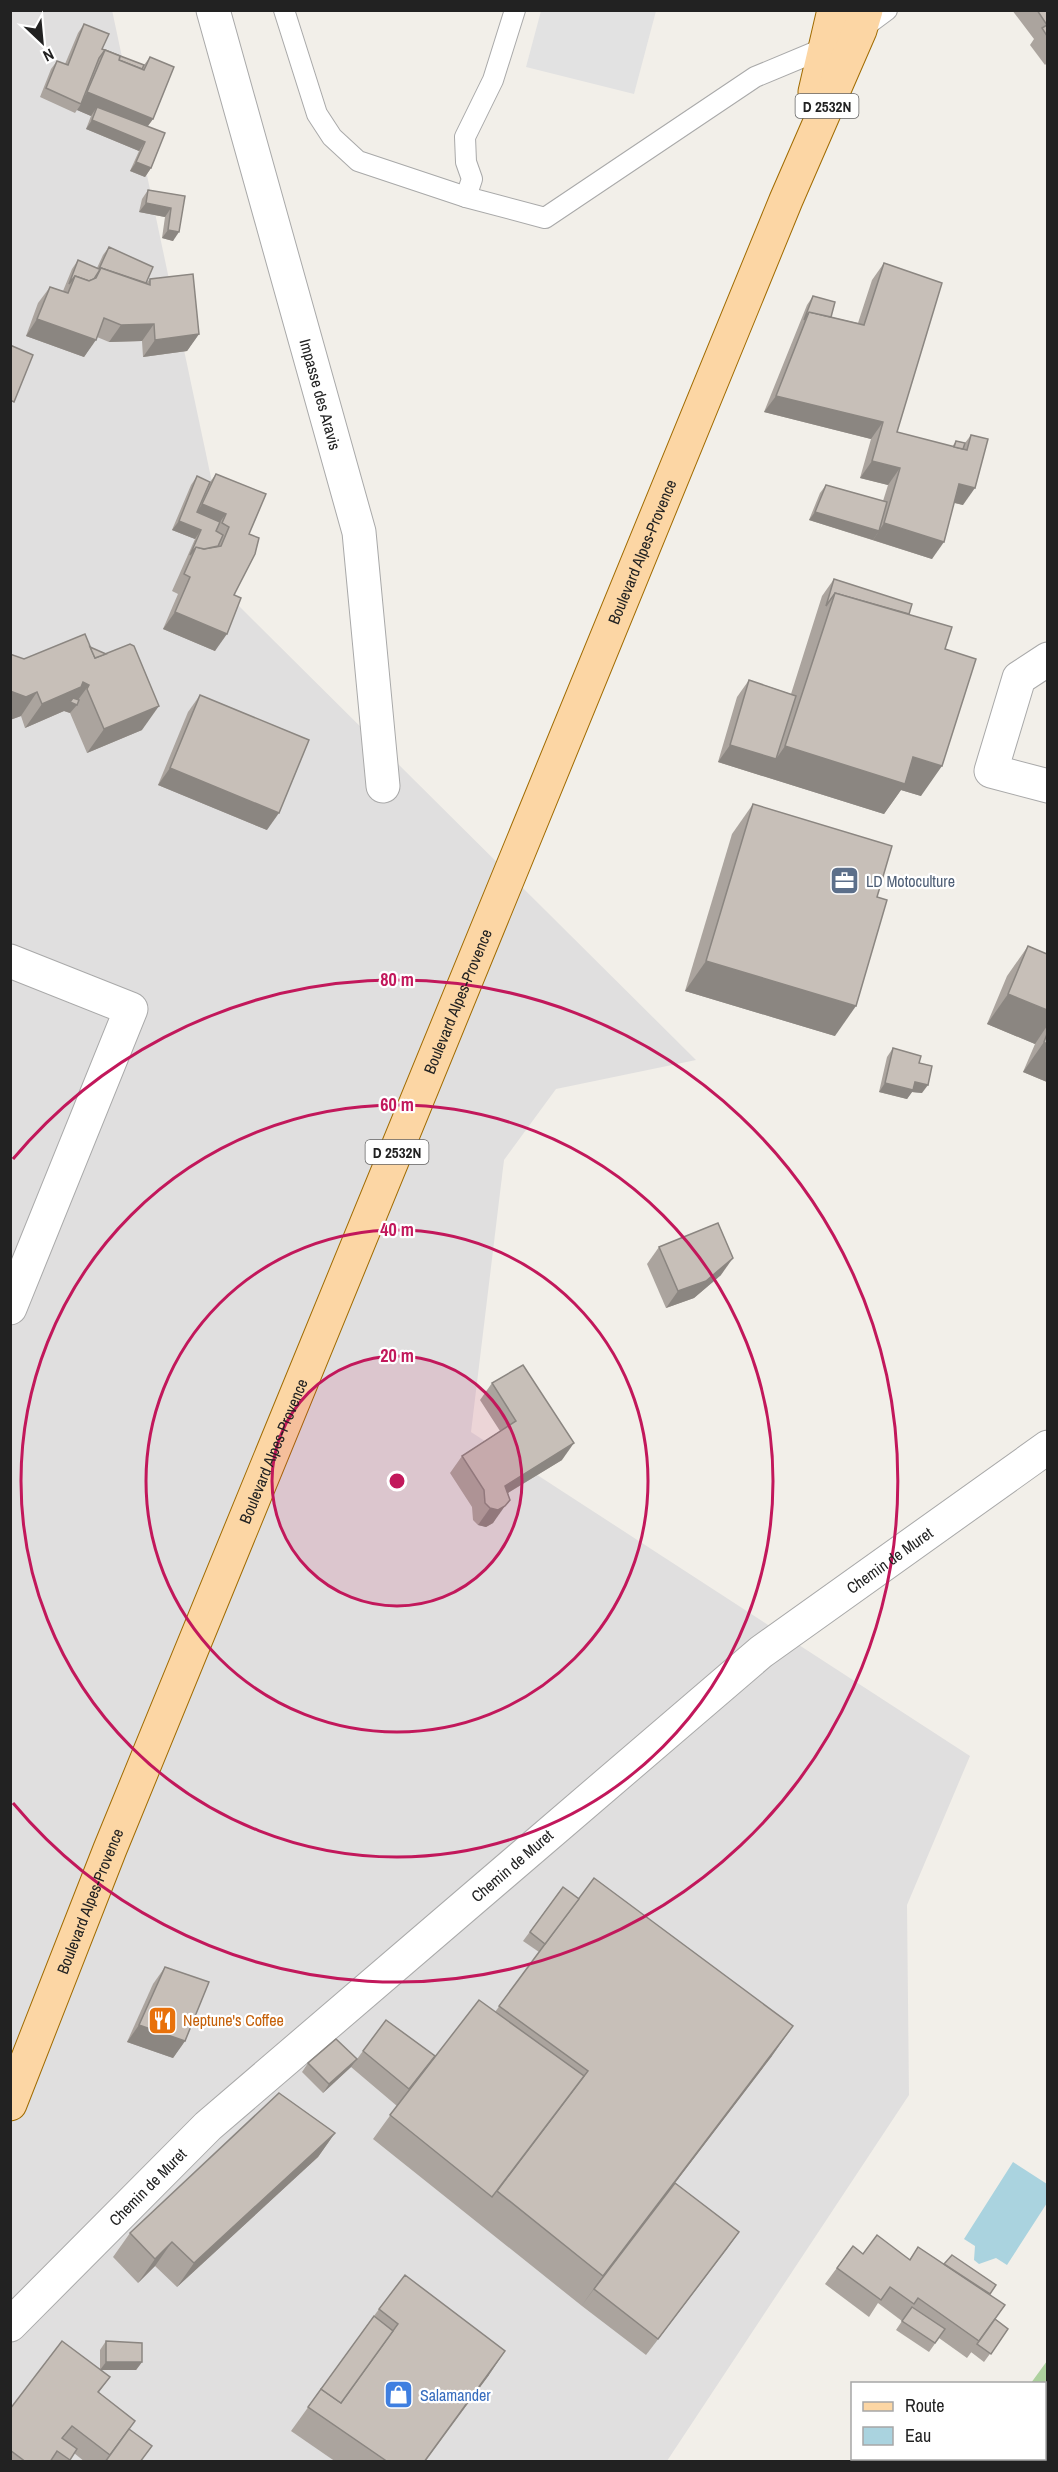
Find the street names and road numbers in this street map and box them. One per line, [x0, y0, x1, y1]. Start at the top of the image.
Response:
road number: D 2532N [796, 94, 858, 118]
street label: Impasse des Aravis [294, 336, 346, 452]
street label: Boulevard Alpes-Provence [602, 476, 681, 627]
street label: Boulevard Alpes-Provence [418, 926, 497, 1077]
road number: D 2532N [366, 1140, 428, 1164]
street label: Boulevard Alpes-Provence [234, 1375, 313, 1527]
street label: Chemin de Muret [842, 1522, 937, 1599]
street label: Chemin de Muret [466, 1824, 558, 1907]
street label: Boulevard Alpes-Provence [51, 1825, 128, 1977]
street label: Chemin de Muret [104, 2143, 191, 2230]

